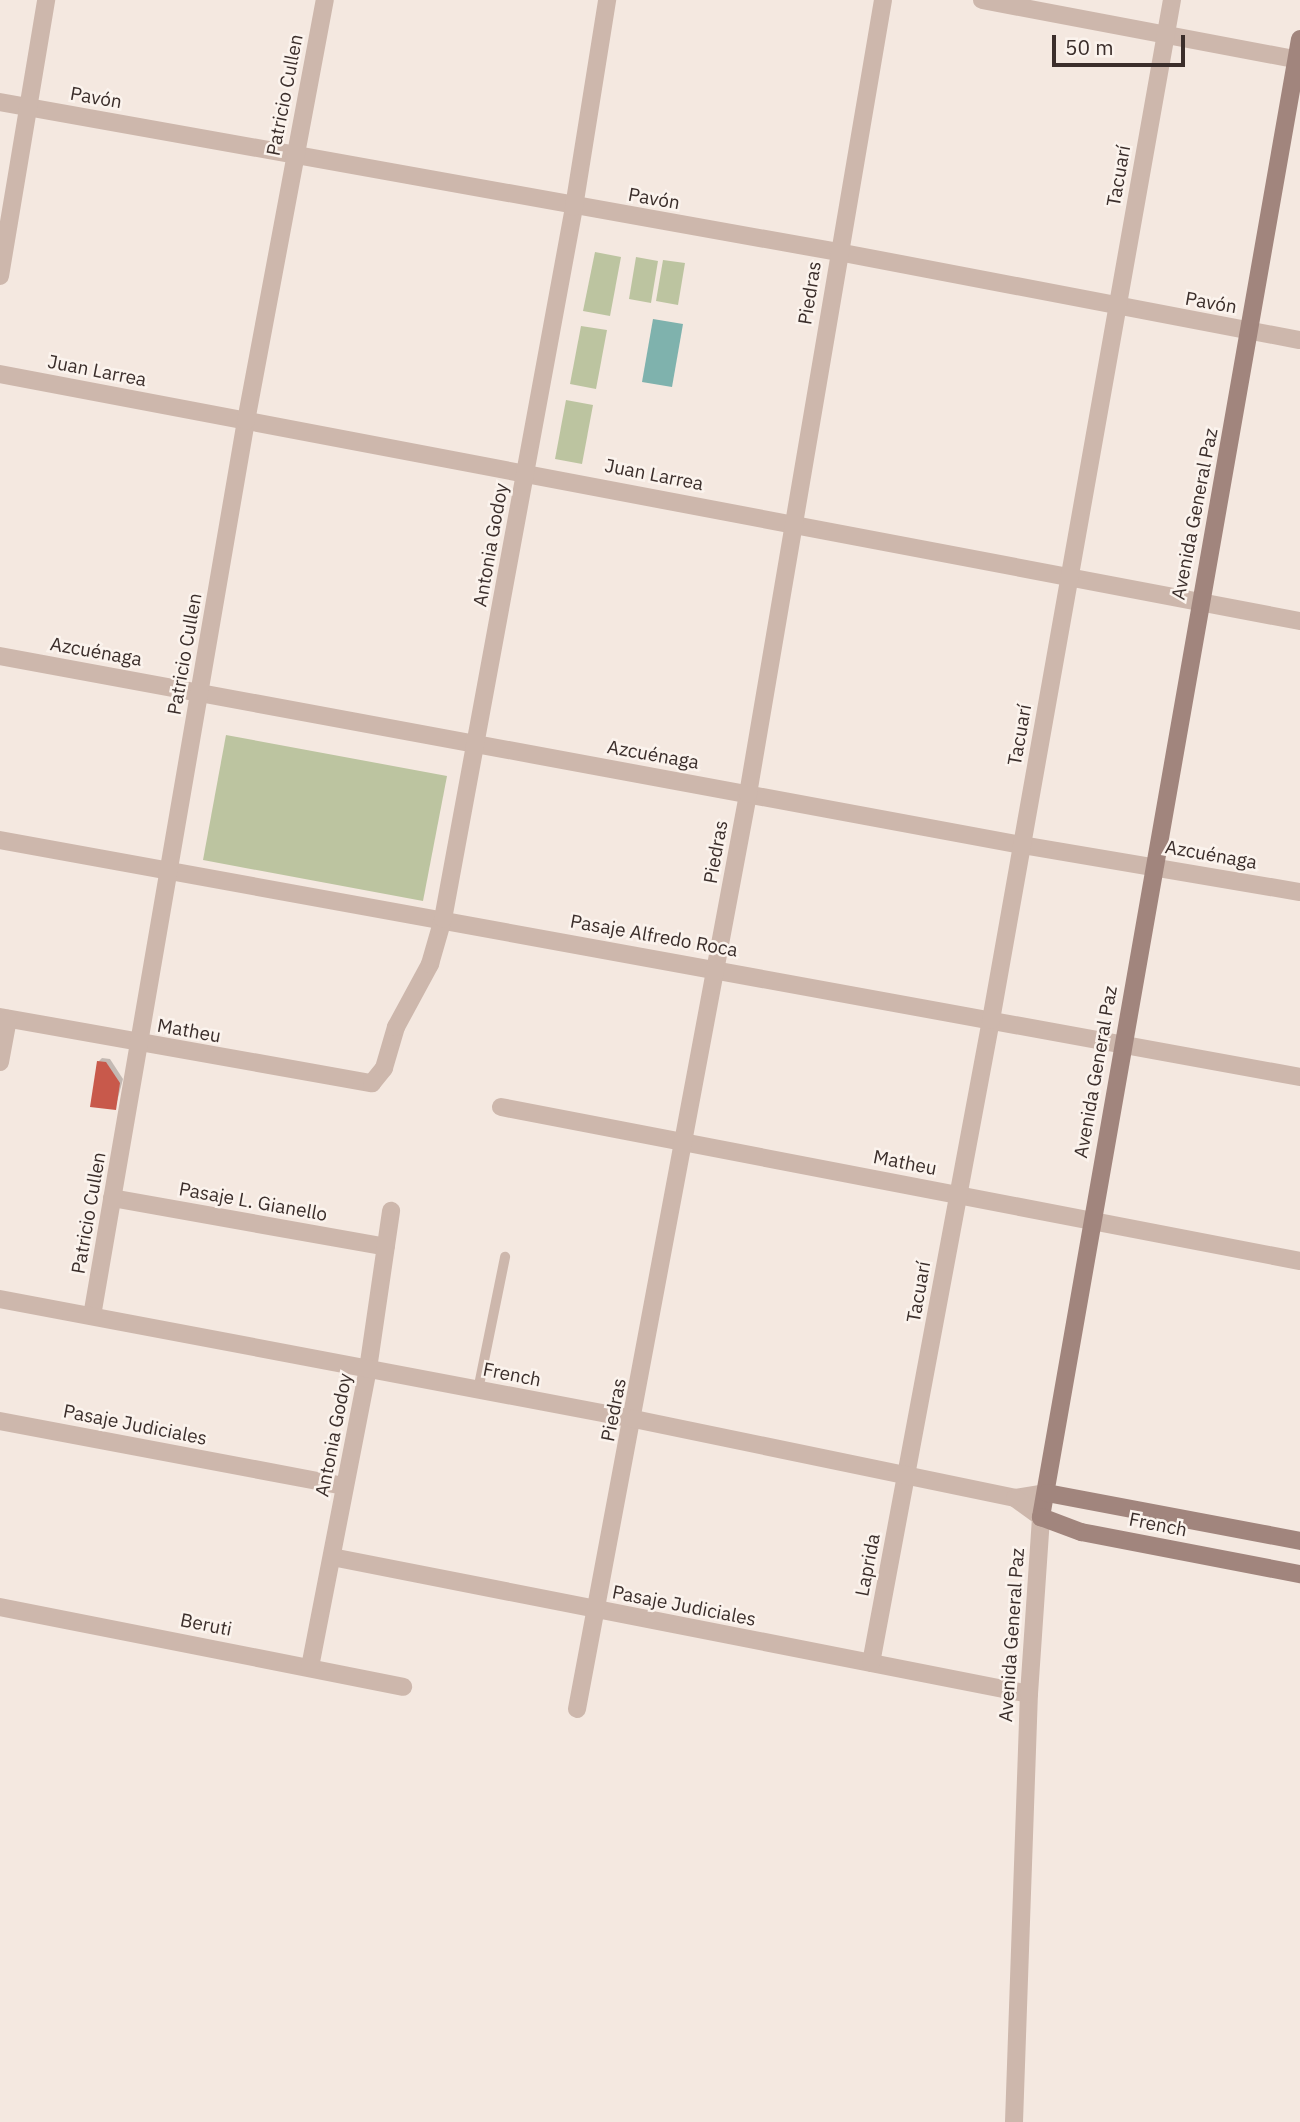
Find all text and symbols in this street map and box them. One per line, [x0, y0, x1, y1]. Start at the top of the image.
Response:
scale bar [1055, 21, 1188, 65]
street label: Patricio Cullen [262, 32, 308, 158]
text: 50 m [1065, 33, 1114, 61]
street label: Pavón [68, 82, 124, 114]
street label: Tacuarí [1102, 144, 1136, 208]
street label: Pavón [626, 183, 682, 215]
street label: Piedras [794, 260, 826, 326]
street label: Pavón [1183, 287, 1239, 319]
street label: Juan Larrea [46, 350, 148, 392]
street label: Avenida General Paz [1167, 426, 1223, 602]
street label: Juan Larrea [603, 454, 705, 496]
street label: Antonia Godoy [469, 481, 513, 609]
street label: Patricio Cullen [163, 591, 207, 717]
street label: Azcuénaga [48, 633, 144, 671]
street label: Tacuarí [1003, 703, 1037, 767]
street label: Azcuénaga [605, 736, 701, 774]
street label: Piedras [699, 819, 733, 885]
street label: Azcuénaga [1163, 836, 1259, 874]
street label: Pasaje Alfredo Roca [568, 910, 740, 962]
street label: Avenida General Paz [1070, 984, 1122, 1160]
street label: Matheu [155, 1014, 223, 1048]
street label: Matheu [871, 1146, 939, 1180]
street label: Patricio Cullen [67, 1150, 111, 1276]
street label: Pasaje L. Gianello [177, 1178, 329, 1226]
street label: Tacuarí [902, 1260, 936, 1324]
street label: French [481, 1358, 543, 1392]
street label: Antonia Godoy [311, 1371, 357, 1499]
street label: Piedras [597, 1376, 631, 1444]
street label: Pasaje Judiciales [61, 1400, 209, 1450]
street label: French [1127, 1508, 1189, 1542]
street label: Laprida [851, 1532, 885, 1598]
street label: Avenida General Paz [995, 1547, 1029, 1723]
street label: Pasaje Judiciales [610, 1581, 758, 1631]
street label: Beruti [178, 1609, 234, 1641]

